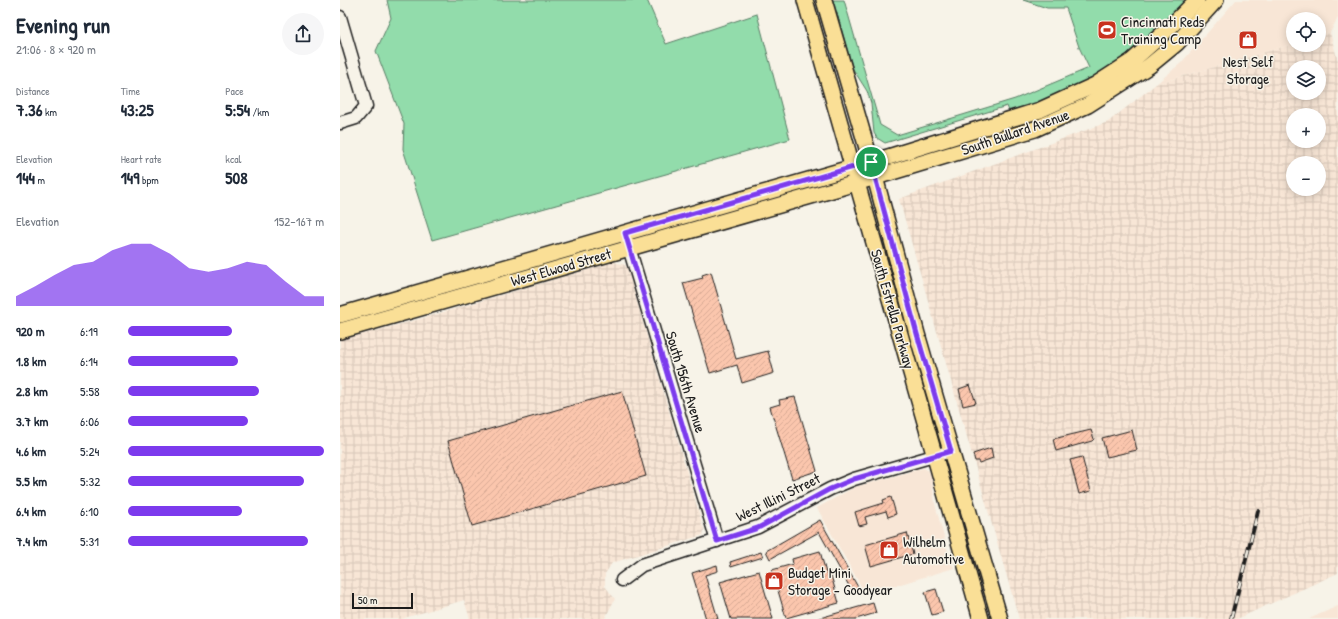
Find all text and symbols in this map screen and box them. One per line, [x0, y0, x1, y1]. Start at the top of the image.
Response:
text: Evening run [16, 10, 110, 40]
place label: Cincinnati Reds Training Camp [1121, 11, 1205, 49]
map controls [1286, 12, 1326, 196]
button: locate [1286, 12, 1326, 52]
button: share [282, 13, 324, 55]
sports icon: Cincinnati Reds Training Camp [1096, 19, 1118, 41]
shop icon: Nest Self Storage [1237, 29, 1259, 51]
text: 21:06 · 8 × 920 m [16, 40, 96, 58]
place label: Nest Self Storage [1223, 51, 1274, 89]
button: layers [1286, 60, 1326, 100]
text: Distance [16, 84, 50, 98]
text: Time [121, 84, 140, 98]
text: Pace [225, 84, 244, 98]
text: 7.36 [16, 98, 42, 121]
text: 43:25 [121, 98, 154, 121]
text: 5:54 [225, 98, 250, 121]
street label: South Bullard Avenue [958, 104, 1072, 160]
text: km [42, 105, 57, 119]
text: /km [250, 105, 269, 119]
button: + [1286, 108, 1326, 148]
pin [854, 145, 888, 179]
icon: arrive [860, 151, 882, 173]
text: Elevation [16, 152, 53, 166]
text: Heart rate [121, 152, 162, 166]
text: kcal [225, 152, 241, 166]
button: − [1286, 156, 1326, 196]
text: 144 [16, 166, 35, 189]
text: 149 [121, 166, 139, 189]
text: 508 [225, 166, 248, 189]
text: m [35, 173, 45, 187]
text: bpm [139, 173, 159, 187]
text: Elevation [16, 212, 59, 230]
text: 152–167 m [274, 212, 324, 230]
street label: West Elwood Street [508, 242, 614, 291]
street label: South Estrella Parkway [866, 247, 920, 371]
text: 920 m [16, 322, 45, 340]
text: 6:19 [80, 322, 98, 340]
street label: South 156th Avenue [661, 329, 711, 435]
text: 1.8 km [16, 352, 46, 370]
text: 6:14 [80, 352, 98, 370]
text: 2.8 km [16, 382, 48, 400]
text: 5:58 [80, 382, 100, 400]
text: 3.7 km [16, 412, 48, 430]
text: 6:06 [80, 412, 99, 430]
text: 4.6 km [16, 442, 46, 460]
text: 5:24 [80, 442, 99, 460]
street label: West Illini Street [732, 467, 824, 526]
text: 5.5 km [16, 472, 47, 490]
text: 5:32 [80, 472, 100, 490]
text: 6.4 km [16, 502, 46, 520]
text: 6:10 [80, 502, 99, 520]
place label: Wilhelm Automotive [903, 531, 964, 569]
text: 7.4 km [16, 532, 47, 550]
text: 5:31 [80, 532, 99, 550]
shop icon: Wilhelm Automotive [878, 539, 900, 561]
place label: Budget Mini Storage - Goodyear [788, 562, 893, 600]
shop icon: Budget Mini Storage - Goodyear [763, 570, 785, 592]
scale bar [352, 591, 413, 610]
text: 50 m [358, 593, 378, 607]

